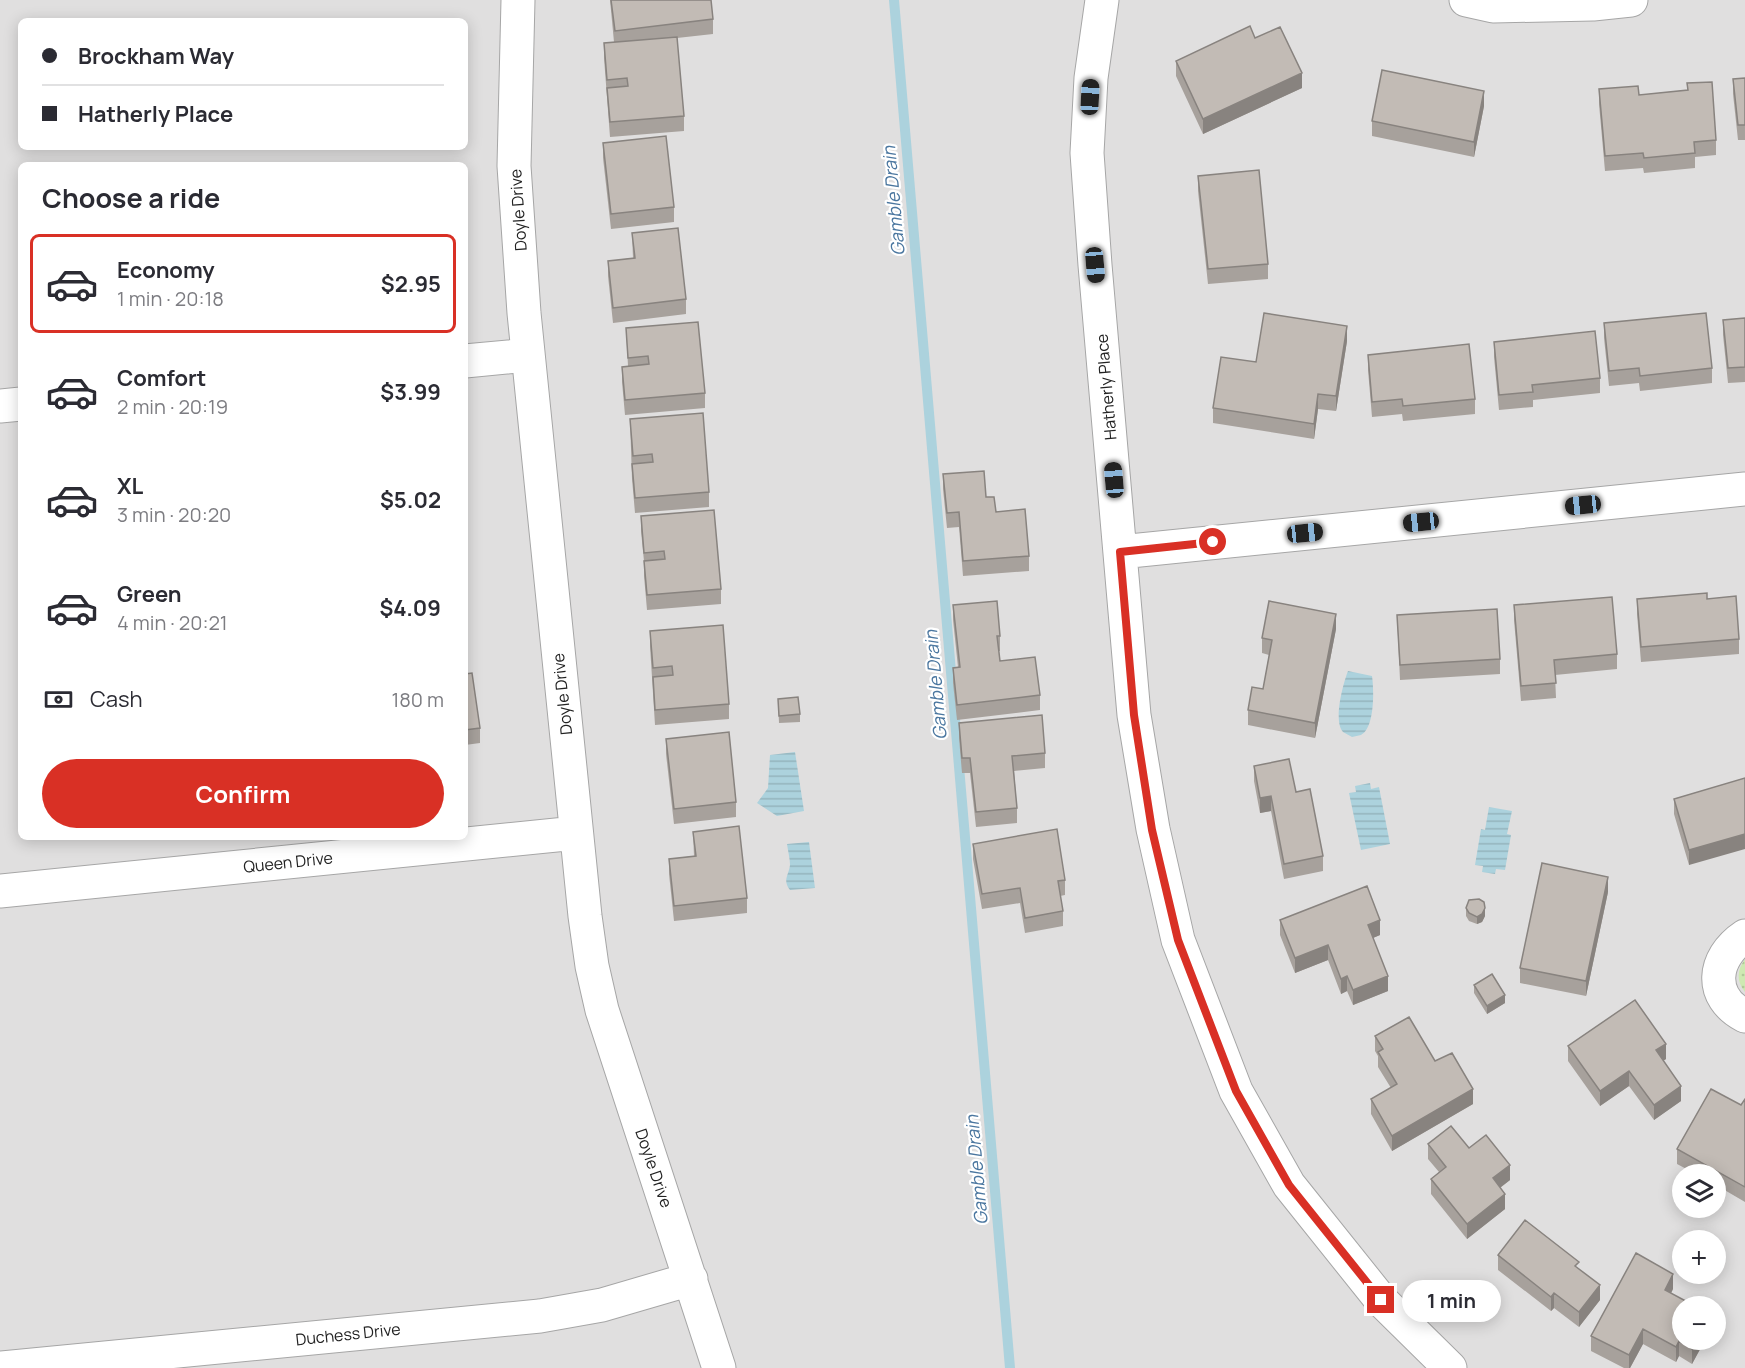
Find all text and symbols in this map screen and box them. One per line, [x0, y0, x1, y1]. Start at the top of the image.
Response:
text: Brockham Way [78, 41, 234, 71]
car [1080, 79, 1100, 115]
text: Hatherly Place [78, 99, 233, 129]
water label: Gamble Drain [876, 144, 910, 257]
street label: Doyle Drive [504, 168, 532, 252]
text: Choose a ride [42, 179, 220, 216]
car [1084, 246, 1106, 284]
text: Economy [117, 255, 215, 285]
icon: car [45, 257, 99, 311]
text: $2.95 [381, 269, 441, 299]
text: 1 min · 20:18 [117, 285, 224, 312]
street label: Hatherly Place [1090, 333, 1122, 441]
text: Comfort [117, 363, 206, 393]
icon: car [45, 365, 99, 419]
text: $3.99 [380, 377, 441, 407]
text: 2 min · 20:19 [117, 393, 228, 420]
car [1103, 461, 1125, 499]
text: XL [117, 471, 143, 501]
icon: car [45, 473, 99, 527]
text: $5.02 [380, 485, 441, 515]
car [1564, 494, 1602, 516]
text: 3 min · 20:20 [117, 501, 231, 528]
car [1402, 511, 1440, 533]
car [1286, 522, 1324, 544]
route start [1199, 528, 1226, 555]
text: Green [117, 579, 182, 609]
icon: car [45, 581, 99, 635]
text: $4.09 [379, 593, 441, 623]
text: 4 min · 20:21 [117, 609, 228, 636]
water label: Gamble Drain [918, 628, 952, 741]
street label: Doyle Drive [547, 652, 577, 736]
icon: cash [42, 683, 75, 716]
text: Cash [90, 684, 143, 714]
text: 180 m [391, 686, 444, 713]
button: Confirm [42, 759, 444, 828]
street label: Queen Drive [242, 846, 334, 878]
water label: Gamble Drain [959, 1113, 993, 1226]
street label: Doyle Drive [630, 1126, 678, 1210]
map controls [1672, 1164, 1726, 1350]
button: layers [1672, 1164, 1726, 1218]
button: + [1672, 1230, 1726, 1284]
callout: 1 min [1402, 1279, 1501, 1321]
route end [1367, 1286, 1394, 1313]
text: 1 min [1427, 1287, 1476, 1314]
button: − [1672, 1296, 1726, 1350]
street label: Duchess Drive [294, 1318, 402, 1350]

